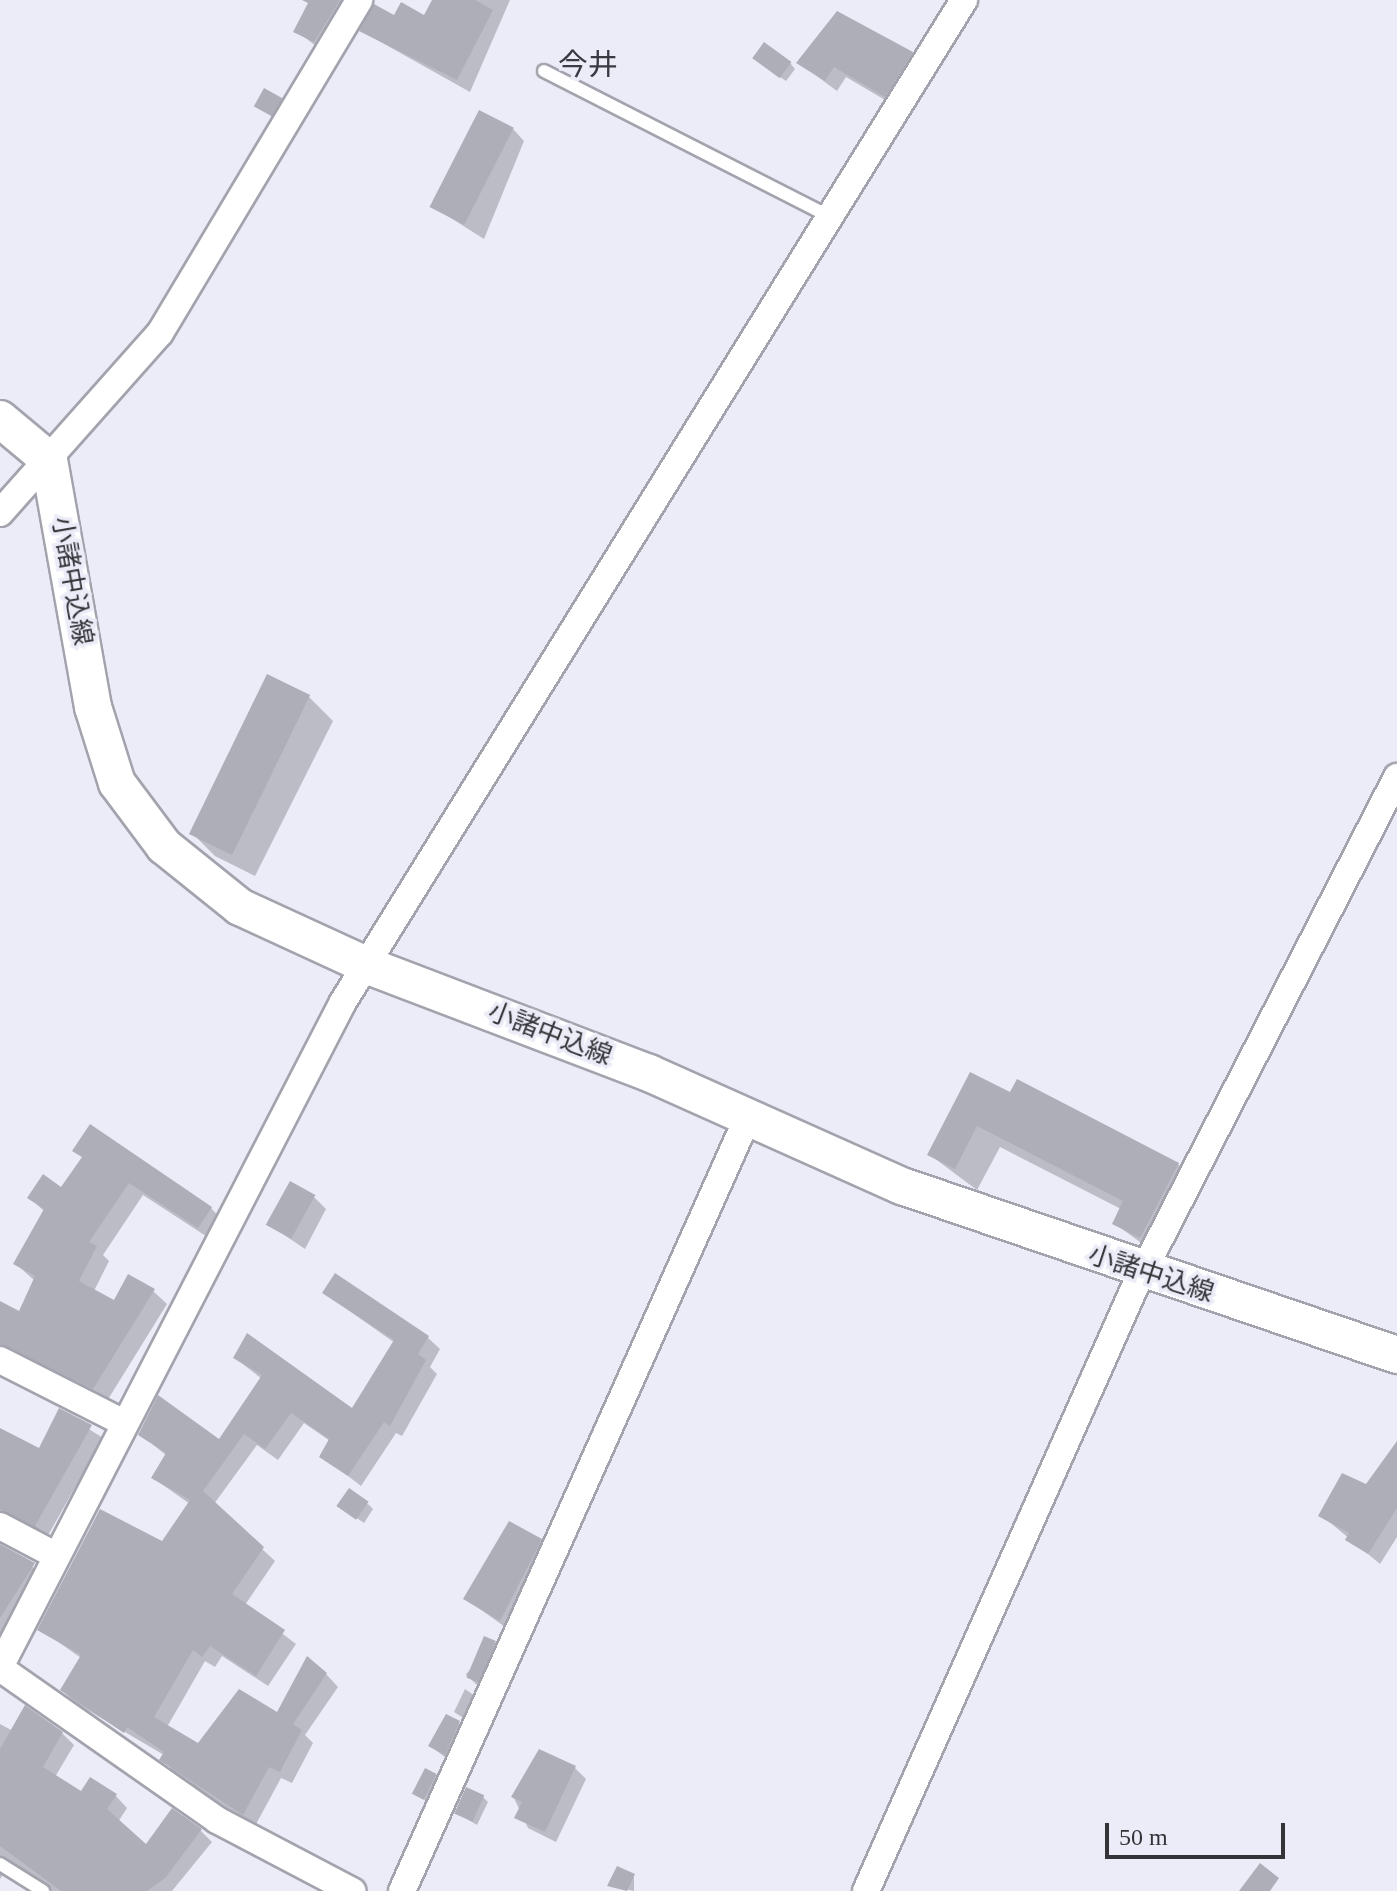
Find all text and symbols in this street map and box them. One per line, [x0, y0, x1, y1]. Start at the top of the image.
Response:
district label: 今井 [558, 47, 618, 83]
street label: 小諸中込線 [45, 514, 99, 648]
street label: 小諸中込線 [484, 996, 616, 1072]
street label: 小諸中込線 [1084, 1239, 1218, 1309]
scale bar [1109, 1807, 1289, 1857]
text: 50 m [1119, 1824, 1168, 1850]

